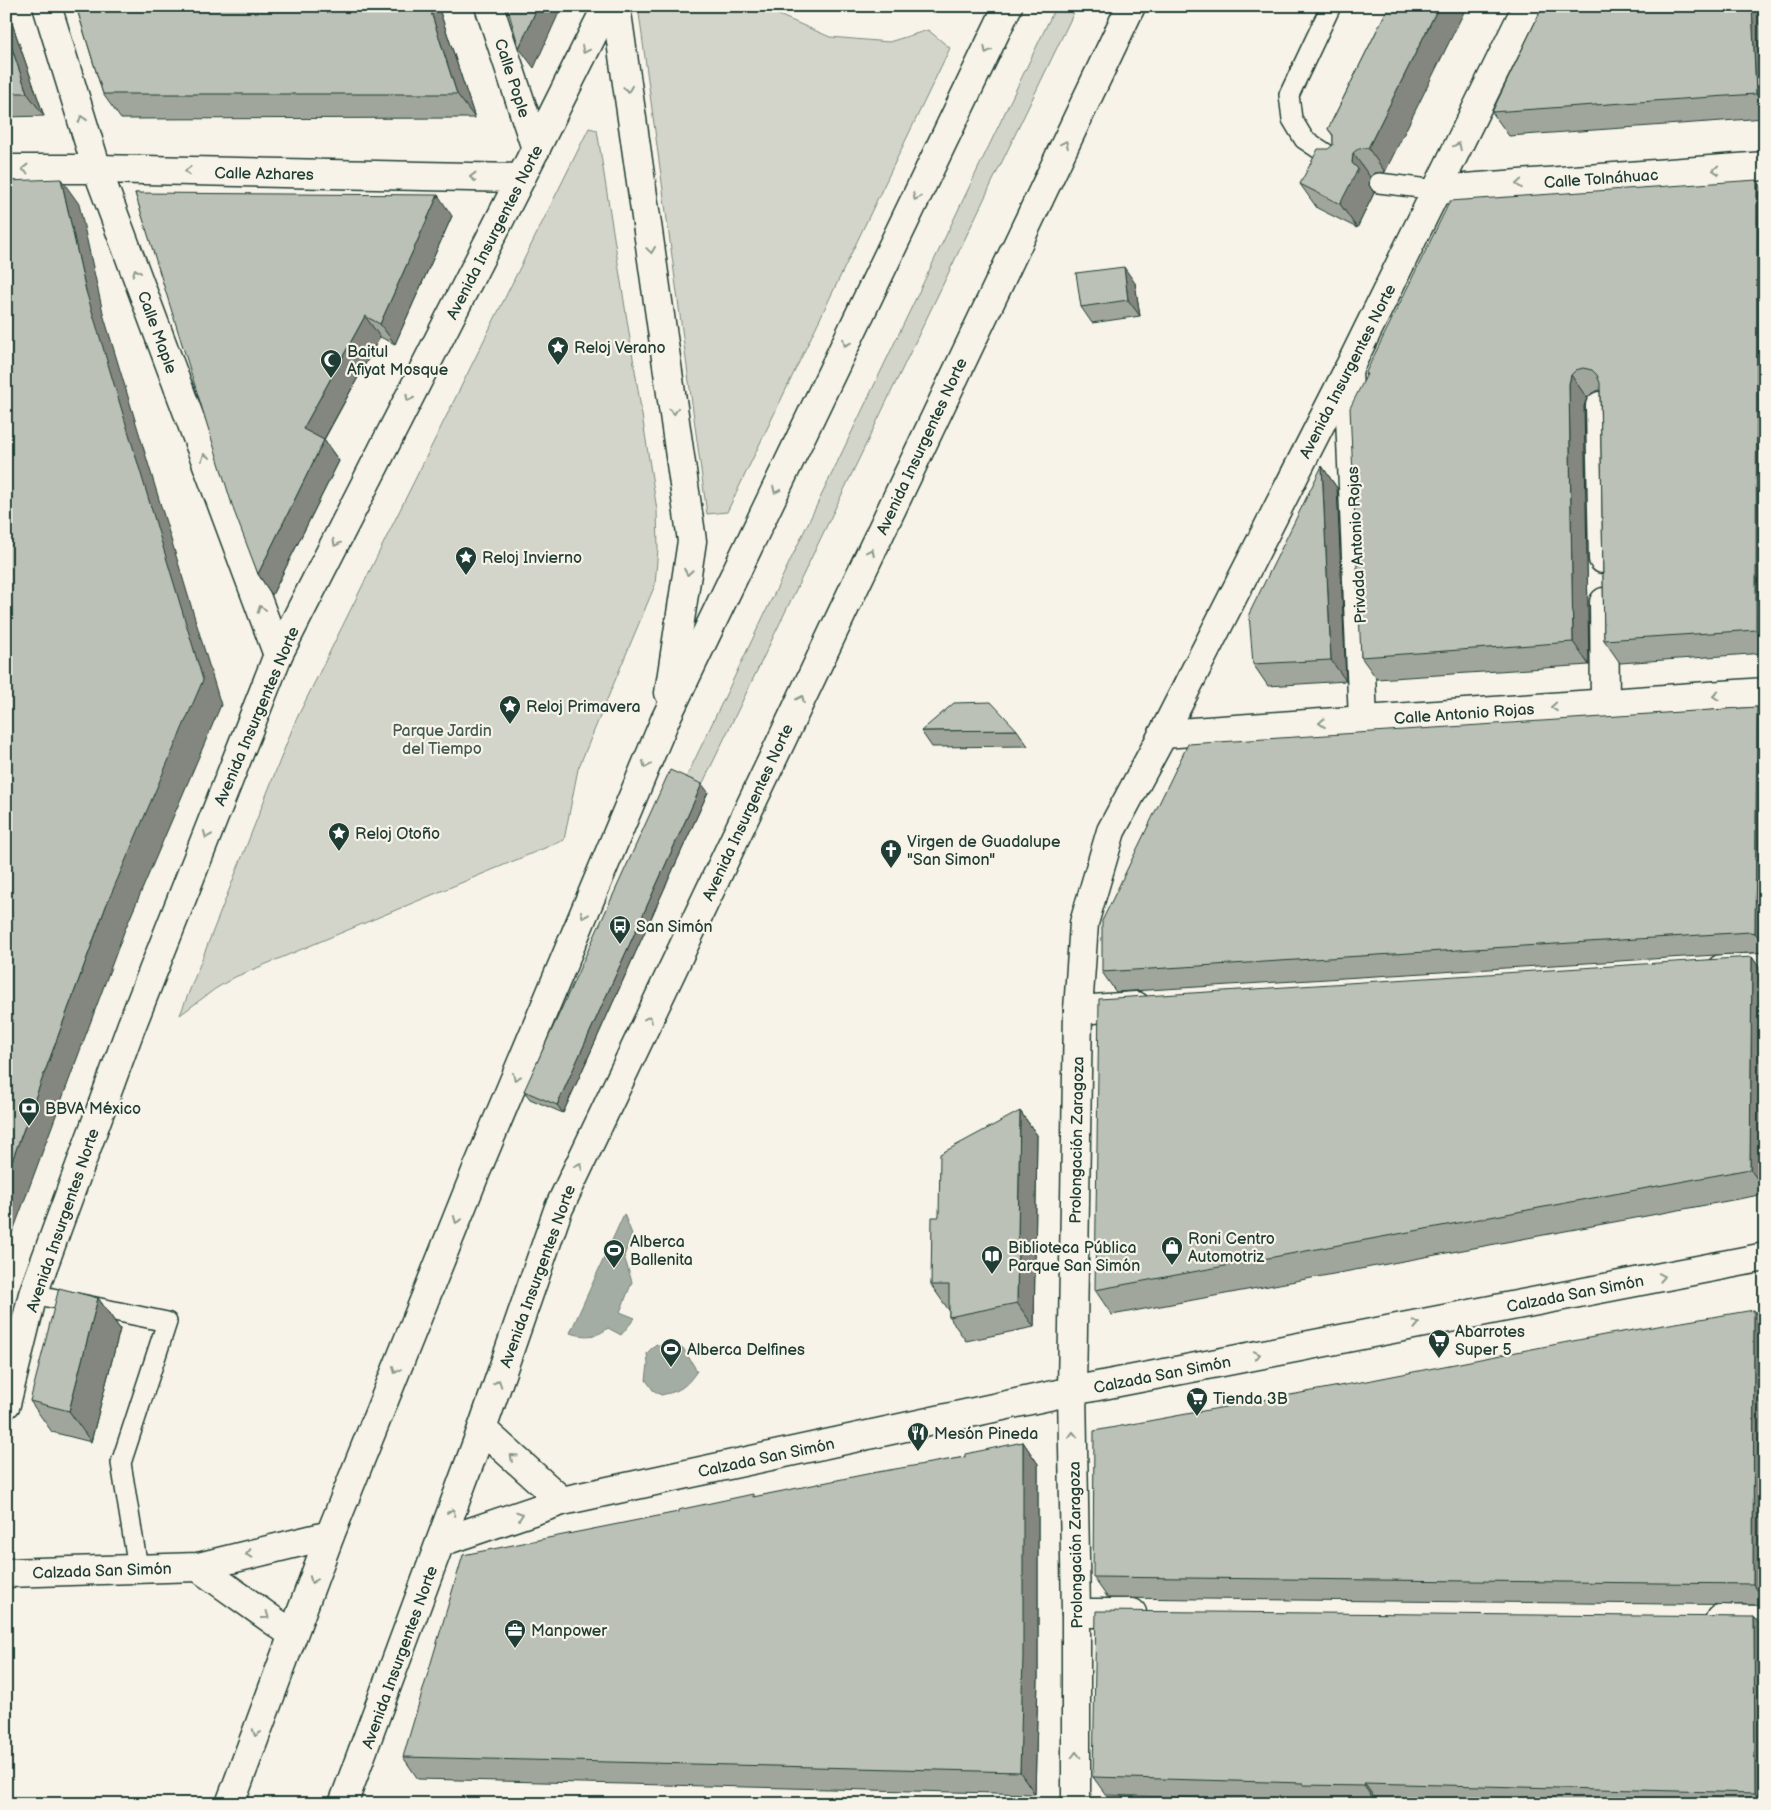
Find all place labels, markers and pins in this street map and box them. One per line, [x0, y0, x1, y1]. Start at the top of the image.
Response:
place icon: Reloj Verano [546, 335, 570, 366]
place label: Reloj Verano [574, 339, 666, 358]
place label: Baitul Afiyat Mosque [347, 343, 449, 380]
mosque icon: Baitul Afiyat Mosque [319, 348, 343, 379]
place icon: Reloj Invierno [454, 545, 478, 576]
place label: Reloj Invierno [482, 549, 582, 568]
place icon: Reloj Primavera [498, 694, 522, 725]
place label: Reloj Primavera [526, 698, 641, 717]
place icon: Reloj Otoño [327, 821, 351, 852]
place label: Reloj Otoño [355, 825, 440, 844]
place label: Virgen de Guadalupe "San Simon" [907, 833, 1061, 870]
church icon: Virgen de Guadalupe "San Simon" [879, 838, 903, 869]
bus stop icon: San Simón [608, 914, 632, 945]
place label: San Simón [636, 918, 713, 937]
bank icon: BBVA México [17, 1096, 41, 1127]
place label: BBVA México [45, 1100, 141, 1119]
place label: Roni Centro Automotriz [1188, 1230, 1275, 1267]
place label: Alberca Ballenita [630, 1233, 693, 1270]
shop icon: Roni Centro Automotriz [1160, 1235, 1184, 1266]
sports icon: Alberca Ballenita [602, 1238, 626, 1269]
place label: Biblioteca Pública Parque San Simón [1008, 1239, 1140, 1276]
library icon: Biblioteca Pública Parque San Simón [980, 1244, 1004, 1275]
place label: Abarrotes Super 5 [1455, 1323, 1525, 1360]
supermarket icon: Abarrotes Super 5 [1427, 1328, 1451, 1359]
sports icon: Alberca Delfines [659, 1337, 683, 1368]
place label: Alberca Delfines [687, 1341, 805, 1360]
supermarket icon: Tienda 3B [1185, 1386, 1209, 1417]
place label: Tienda 3B [1213, 1390, 1288, 1409]
restaurant icon: Mesón Pineda [906, 1421, 930, 1452]
place label: Mesón Pineda [934, 1425, 1038, 1444]
office icon: Manpower [503, 1618, 527, 1649]
place label: Manpower [531, 1622, 607, 1641]

